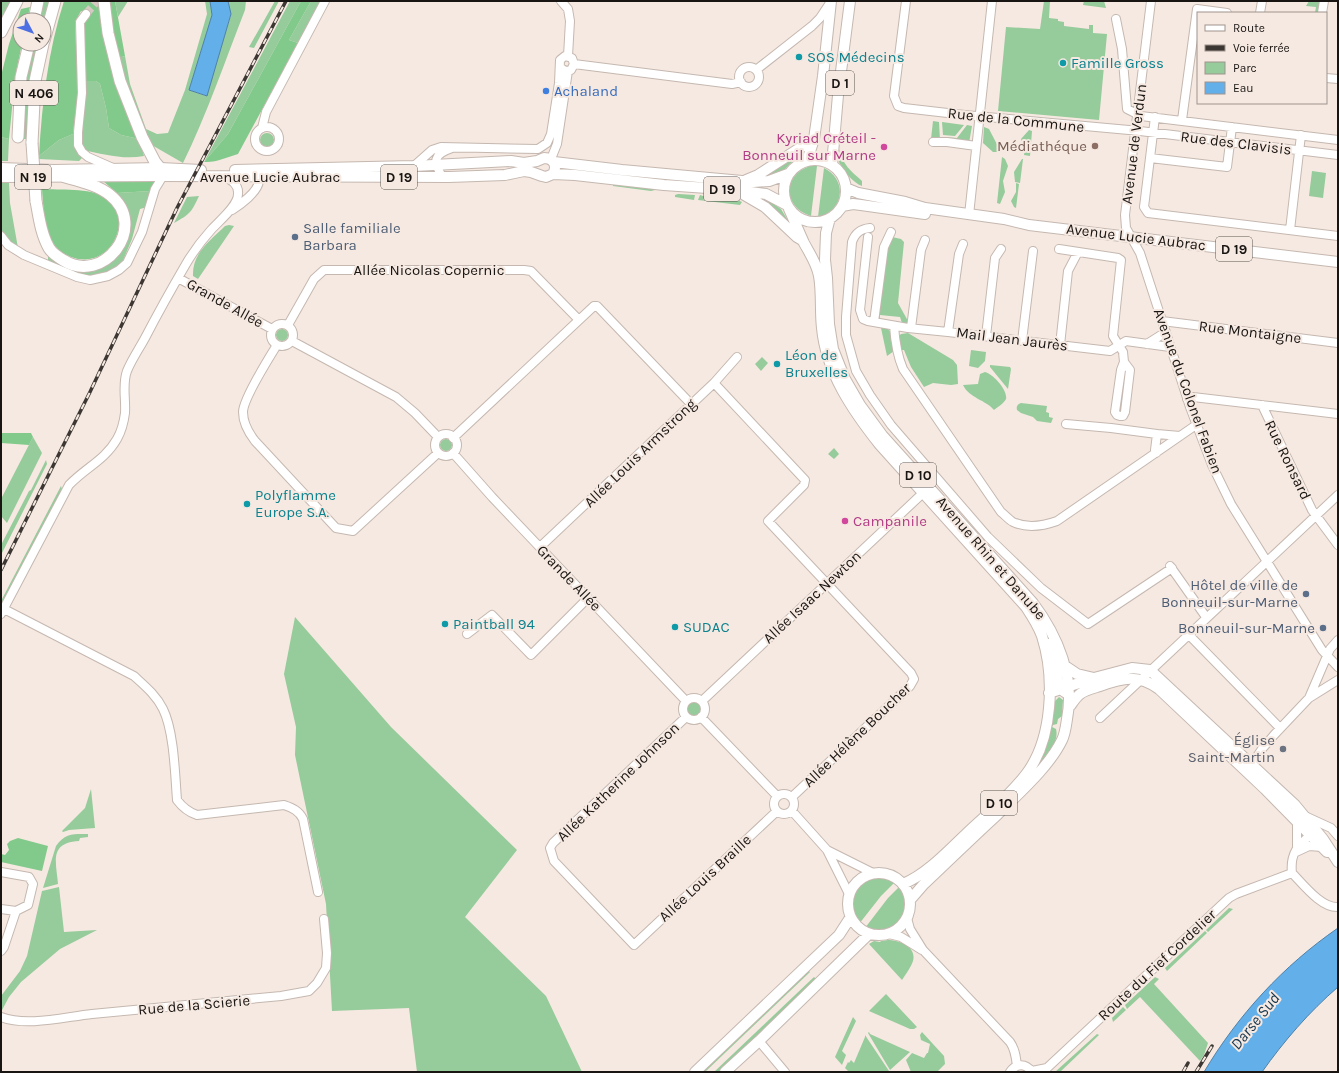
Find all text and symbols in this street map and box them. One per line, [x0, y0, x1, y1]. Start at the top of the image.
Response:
north arrow [12, 12, 52, 52]
legend [1197, 12, 1327, 104]
text: Route [1233, 21, 1265, 35]
text: N [32, 31, 47, 45]
text: Voie ferrée [1233, 41, 1290, 55]
place label: SOS Médecins [807, 48, 905, 66]
marker: SOS Médecins [794, 52, 804, 62]
place label: Famille Gross [1071, 54, 1164, 72]
marker: Famille Gross [1058, 58, 1068, 68]
text: Parc [1233, 61, 1257, 75]
road number: D 1 [826, 71, 854, 95]
road number: N 406 [10, 81, 58, 105]
text: Eau [1233, 81, 1254, 95]
place label: Achaland [554, 82, 618, 100]
street label: Avenue de Verdun [1118, 83, 1150, 205]
marker: Achaland [541, 86, 551, 96]
street label: Rue de la Commune [947, 104, 1085, 136]
street label: Rue des Clavisis [1180, 127, 1292, 159]
place label: Kyriad Créteil - Bonneuil sur Marne [742, 129, 876, 164]
place label: Médiathéque [997, 137, 1087, 155]
marker: Médiathéque [1090, 141, 1100, 151]
marker: Kyriad Créteil - Bonneuil sur Marne [879, 142, 889, 152]
road number: N 19 [15, 165, 51, 189]
road number: D 19 [381, 165, 417, 189]
street label: Avenue Lucie Aubrac [200, 168, 340, 186]
road number: D 19 [704, 177, 740, 201]
place label: Salle familiale Barbara [303, 219, 401, 254]
street label: Avenue Lucie Aubrac [1065, 220, 1207, 254]
marker: Salle familiale Barbara [290, 232, 300, 242]
road number: D 19 [1216, 237, 1252, 261]
street label: Allée Nicolas Copernic [353, 261, 505, 279]
street label: Grande Allée [183, 275, 267, 331]
street label: Avenue du Colonel Fabien [1150, 306, 1226, 476]
street label: Rue Montaigne [1198, 317, 1302, 347]
street label: Mail Jean Jaurès [955, 323, 1069, 355]
place label: Léon de Bruxelles [785, 346, 848, 381]
marker: Léon de Bruxelles [772, 359, 782, 369]
street label: Allée Louis Armstrong [580, 394, 700, 511]
street label: Rue Ronsard [1261, 417, 1315, 503]
road number: D 10 [900, 463, 936, 487]
place label: Polyflamme Europe S.A. [255, 486, 336, 521]
street label: Avenue Rhin et Danube [932, 492, 1050, 624]
marker: Polyflamme Europe S.A. [242, 499, 252, 509]
place label: Campanile [853, 512, 927, 530]
marker: Campanile [840, 516, 850, 526]
street label: Grande Allée [533, 541, 605, 615]
street label: Allée Isaac Newton [759, 547, 865, 647]
place label: Hôtel de ville de Bonneuil-sur-Marne [1161, 576, 1298, 611]
marker: Hôtel de ville de Bonneuil-sur-Marne [1301, 589, 1311, 599]
place label: Paintball 94 [453, 615, 536, 633]
place label: SUDAC [683, 618, 730, 636]
marker: Paintball 94 [440, 619, 450, 629]
place label: Bonneuil-sur-Marne [1178, 619, 1315, 637]
marker: SUDAC [670, 622, 680, 632]
marker: Bonneuil-sur-Marne [1318, 623, 1328, 633]
street label: Allée Hélène Boucher [800, 679, 915, 791]
street label: Allée Katherine Johnson [553, 719, 683, 845]
place label: Église Saint-Martin [1188, 731, 1275, 766]
marker: Église Saint-Martin [1278, 744, 1288, 754]
road number: D 10 [981, 791, 1017, 815]
street label: Allée Louis Braille [655, 831, 755, 925]
street label: Route du Fief Cordelier [1094, 905, 1220, 1024]
water label: Darse Sud [1226, 988, 1284, 1053]
street label: Rue de la Scierie [137, 991, 251, 1019]

